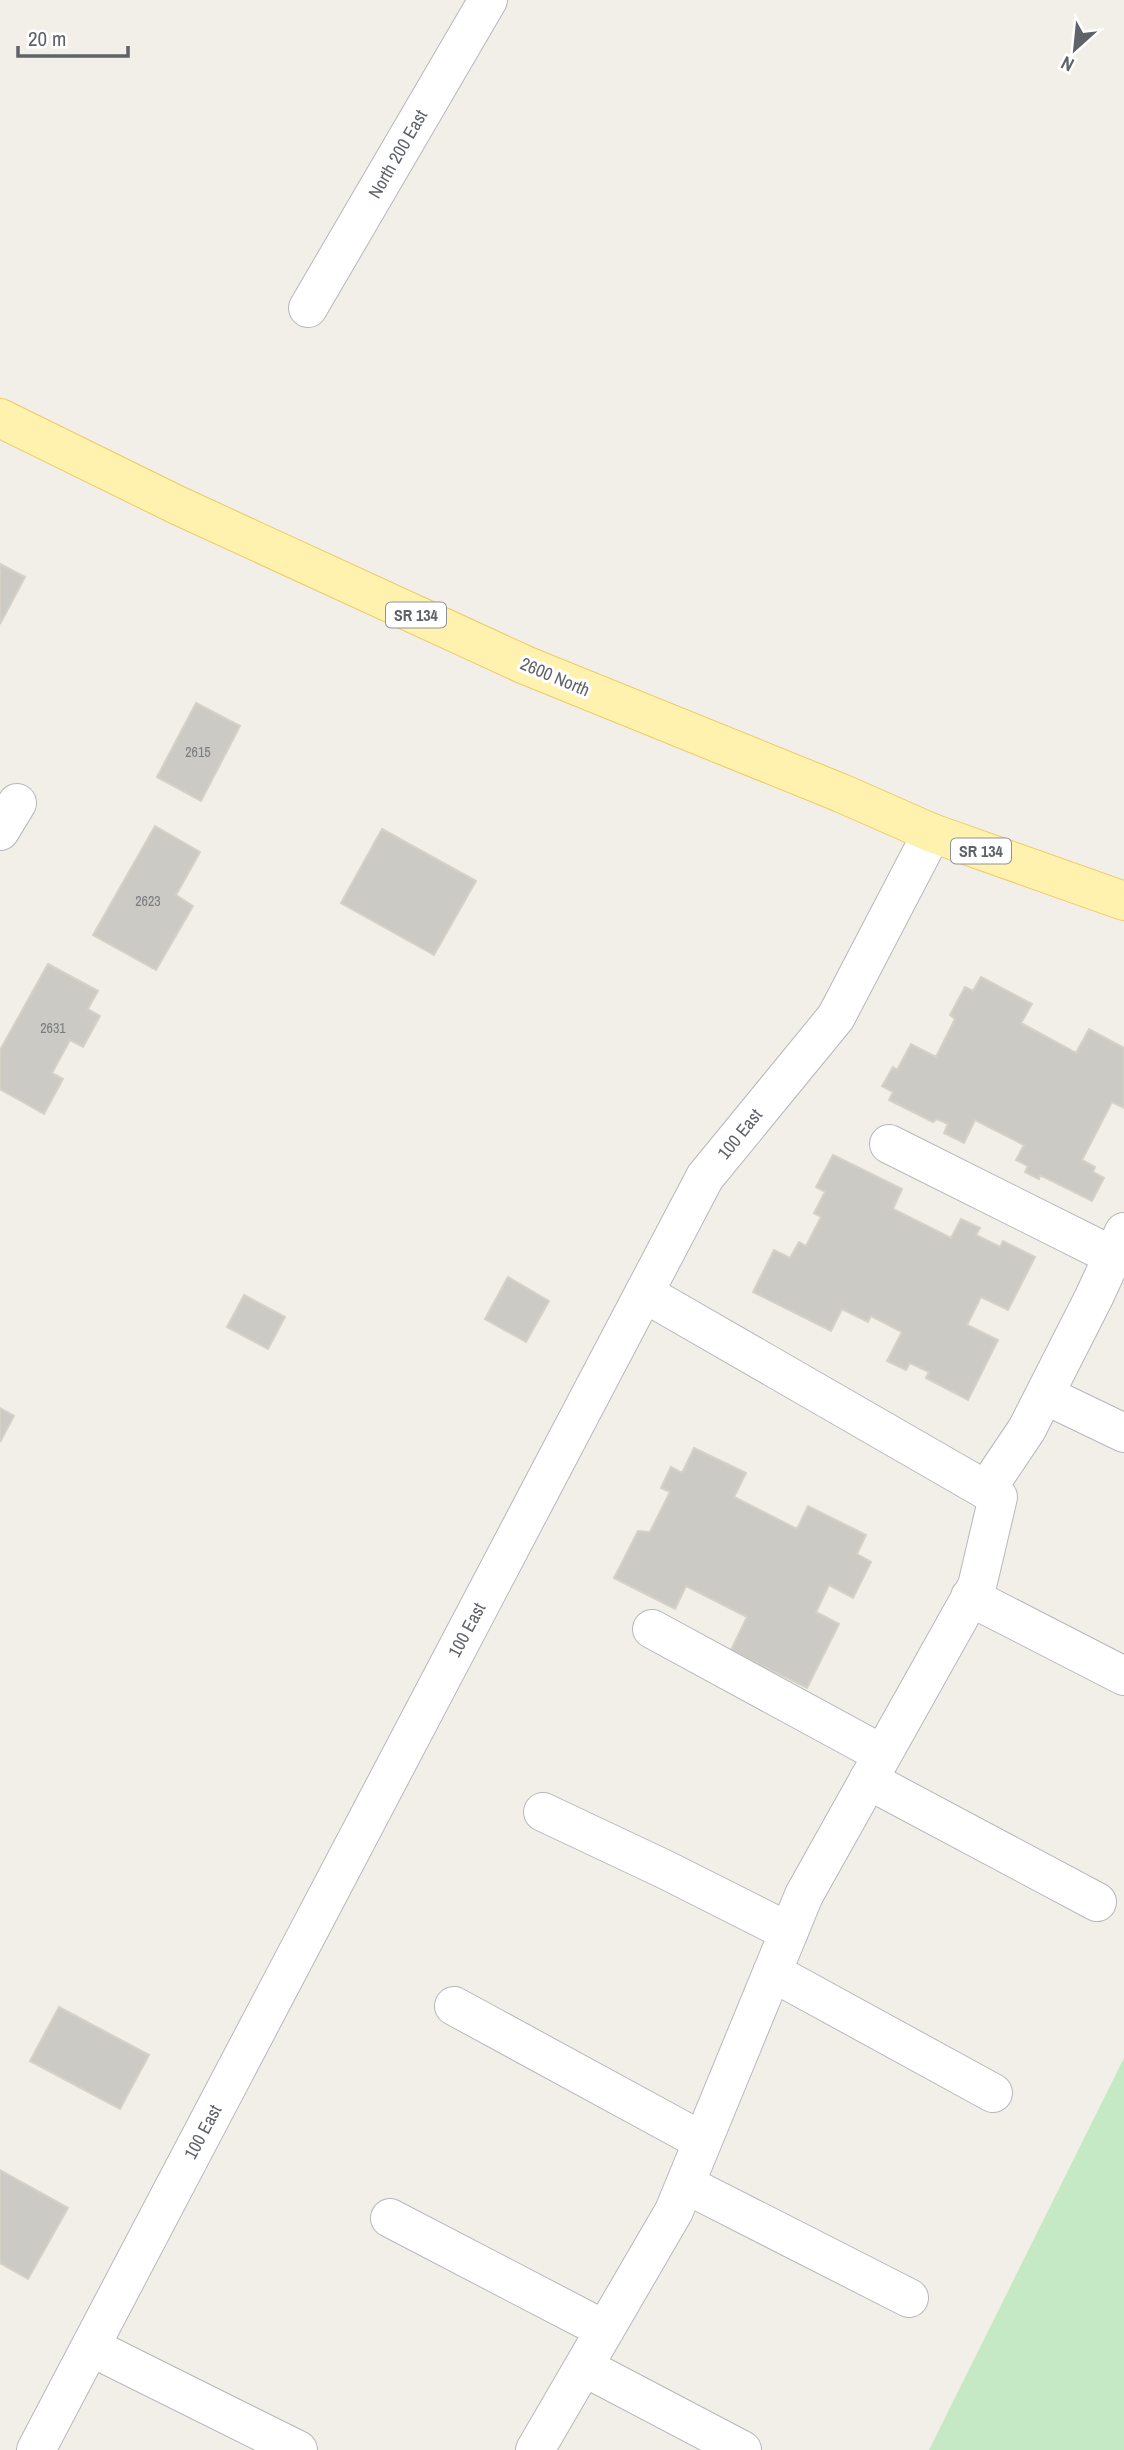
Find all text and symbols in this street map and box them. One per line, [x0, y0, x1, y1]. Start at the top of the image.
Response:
scale bar [18, 14, 128, 58]
north arrow [1040, 14, 1110, 84]
text: 20 m [28, 24, 66, 53]
text: N [1056, 50, 1078, 78]
street label: North 200 East [362, 105, 433, 203]
road number: SR 134 [386, 602, 446, 628]
street label: 2600 North [517, 651, 594, 702]
house number: 2615 [185, 743, 211, 761]
road number: SR 134 [951, 838, 1011, 864]
house number: 2623 [135, 892, 161, 910]
house number: 2631 [40, 1019, 66, 1037]
street label: 100 East [712, 1103, 768, 1164]
street label: 100 East [442, 1598, 491, 1661]
street label: 100 East [178, 2100, 227, 2163]

